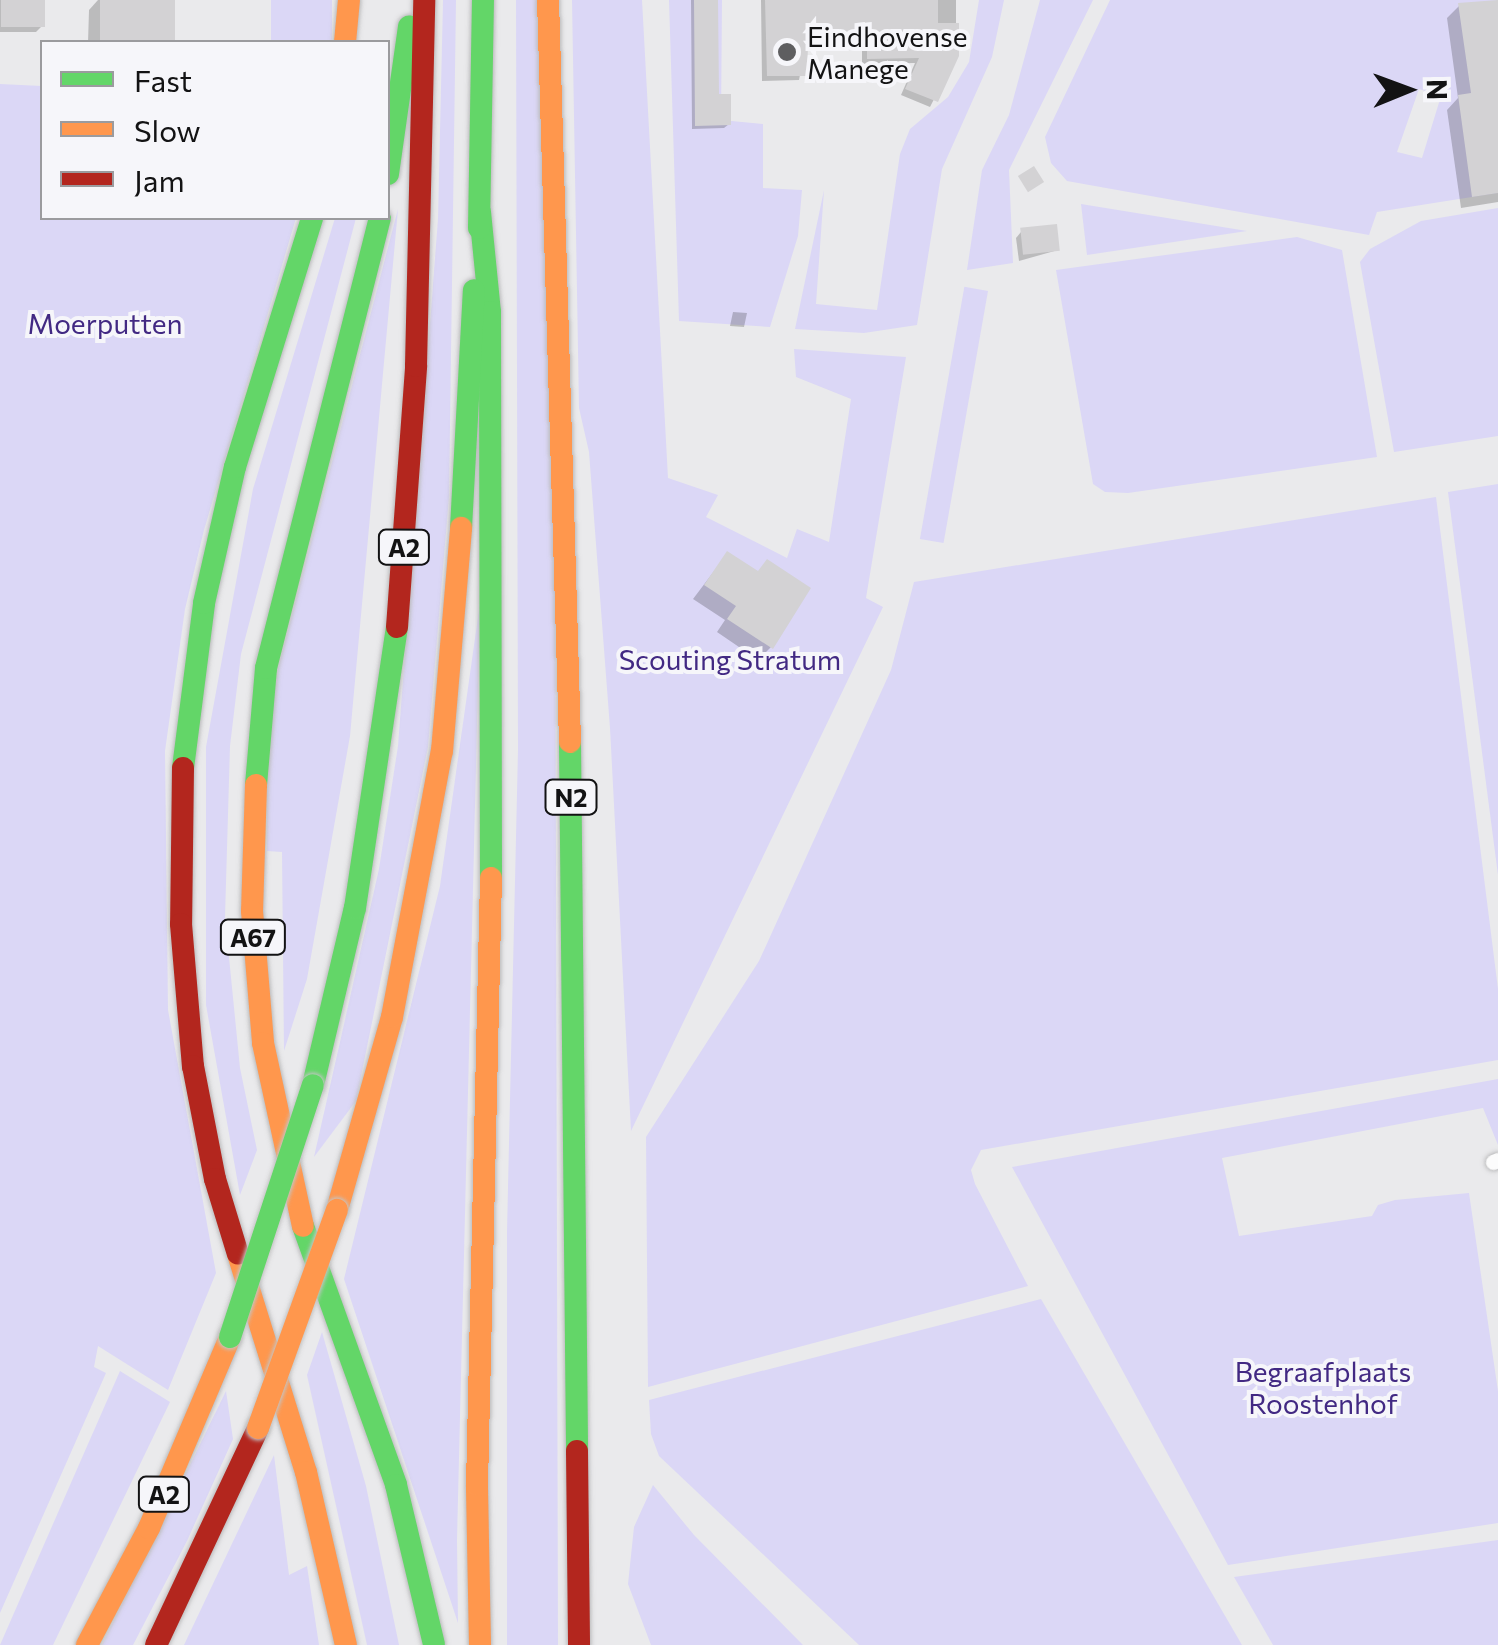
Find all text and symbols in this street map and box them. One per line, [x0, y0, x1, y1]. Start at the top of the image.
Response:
place label: Eindhovense Manege [807, 19, 967, 85]
legend [40, 40, 390, 220]
north arrow [1358, 40, 1458, 140]
marker: Eindhovense Manege [776, 41, 798, 63]
text: Fast [134, 61, 192, 98]
text: N [1421, 79, 1455, 100]
text: Slow [134, 111, 201, 148]
text: Jam [134, 161, 185, 198]
park label: Moerputten [27, 306, 183, 340]
road number: A2 [376, 527, 432, 567]
park label: Scouting Stratum [619, 642, 841, 676]
road number: N2 [544, 777, 598, 817]
road number: A67 [218, 917, 288, 957]
park label: Begraafplaats Roostenhof [1235, 1354, 1411, 1420]
road number: A2 [136, 1474, 192, 1514]

